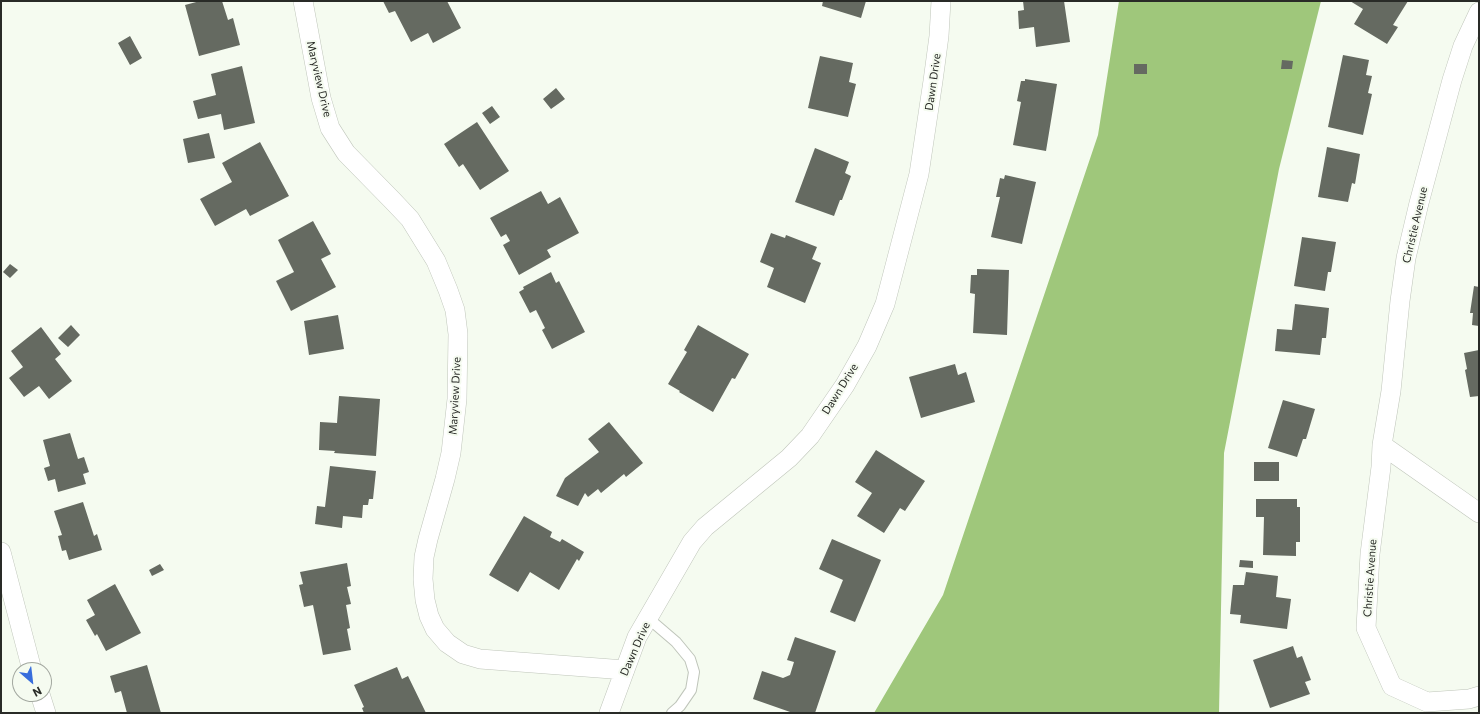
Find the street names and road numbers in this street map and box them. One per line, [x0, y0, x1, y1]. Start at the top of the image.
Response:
street label: Maryview Drive [304, 40, 334, 118]
street label: Dawn Drive [922, 53, 944, 111]
street label: Christie Avenue [1400, 186, 1430, 264]
street label: Maryview Drive [446, 357, 464, 435]
street label: Dawn Drive [819, 361, 861, 417]
street label: Christie Avenue [1361, 539, 1379, 617]
street label: Dawn Drive [617, 620, 653, 678]

